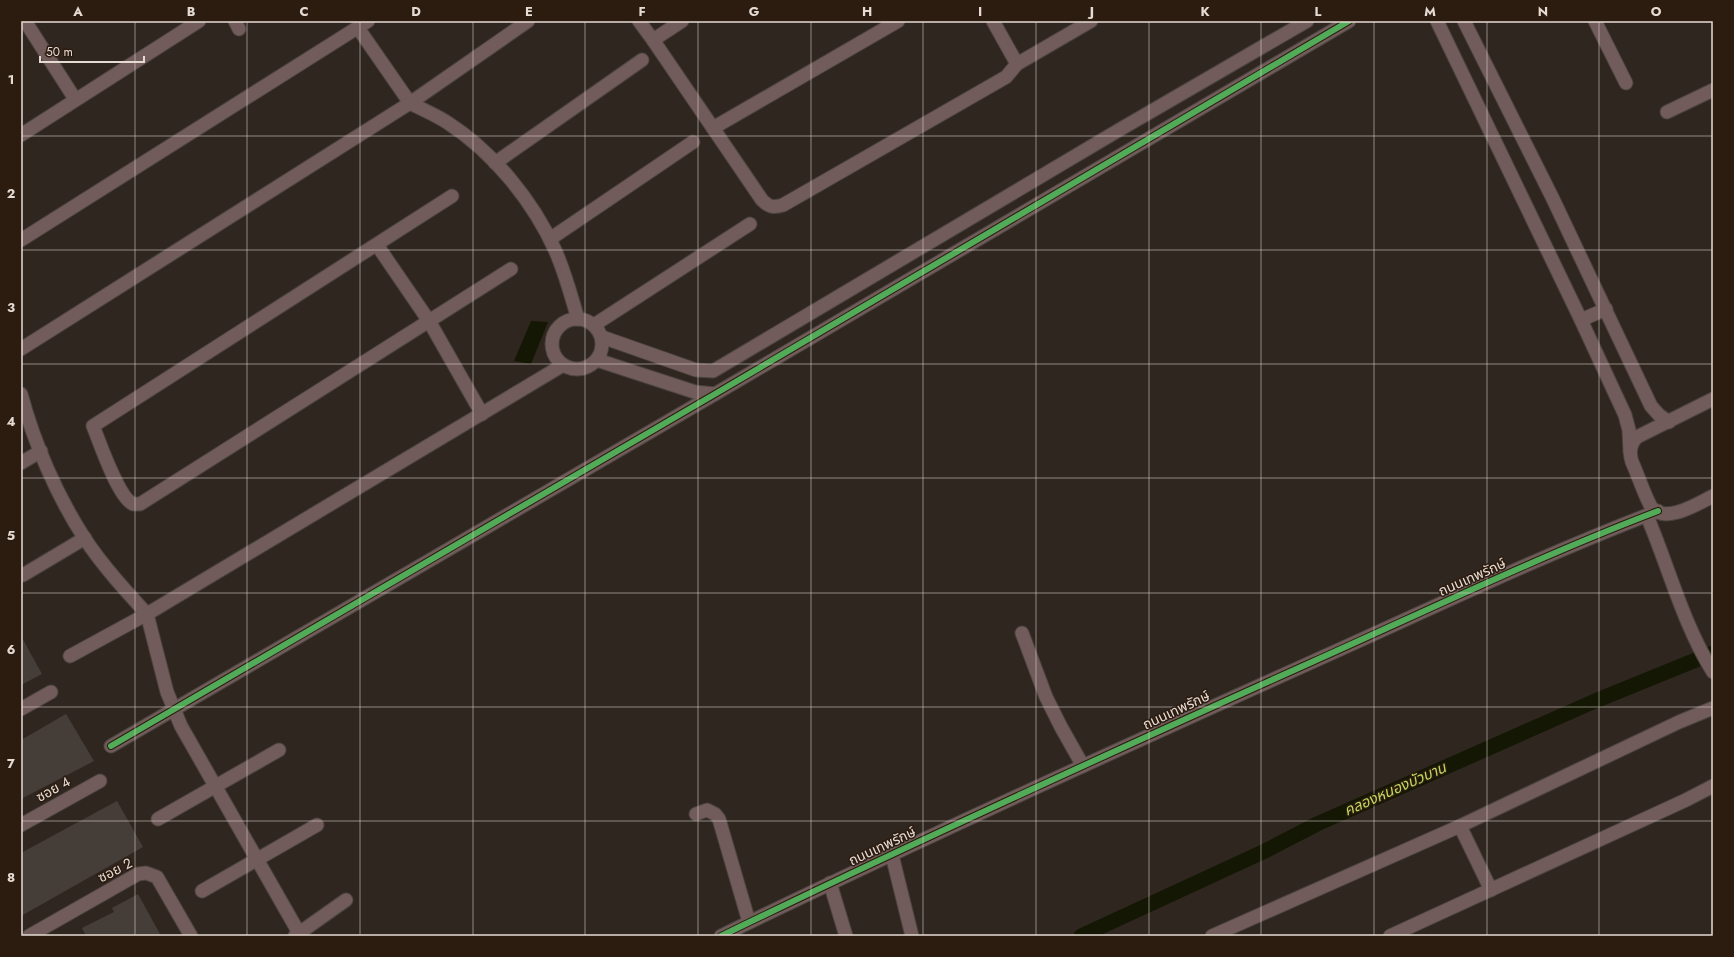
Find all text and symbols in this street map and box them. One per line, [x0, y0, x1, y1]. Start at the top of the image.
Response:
text: A [72, 2, 83, 21]
text: B [187, 2, 196, 21]
text: C [299, 2, 309, 21]
text: D [411, 2, 421, 21]
text: E [525, 2, 533, 21]
text: F [638, 2, 646, 21]
text: G [749, 2, 760, 21]
text: H [862, 2, 872, 21]
text: I [978, 2, 982, 21]
text: J [1087, 2, 1094, 21]
text: K [1200, 2, 1210, 21]
text: L [1315, 2, 1322, 21]
text: M [1424, 2, 1436, 21]
text: N [1538, 2, 1548, 21]
text: O [1651, 2, 1662, 21]
scale bar [40, 38, 144, 64]
text: 50 m [46, 43, 73, 61]
text: 1 [8, 70, 14, 89]
text: 2 [7, 184, 15, 203]
text: 3 [7, 298, 15, 317]
text: 4 [6, 412, 16, 431]
text: 5 [7, 526, 15, 545]
street label: ถนนเทพรักษ์ [1435, 553, 1509, 601]
text: 6 [7, 640, 16, 659]
street label: ถนนเทพรักษ์ [1139, 686, 1213, 734]
text: 7 [7, 754, 15, 773]
water label: คลองหนองบัวบาน [1340, 756, 1450, 821]
street label: ซอย 4 [32, 771, 74, 807]
street label: ถนนเทพรักษ์ [845, 822, 919, 870]
street label: ซอย 2 [94, 853, 136, 887]
text: 8 [7, 868, 15, 887]

